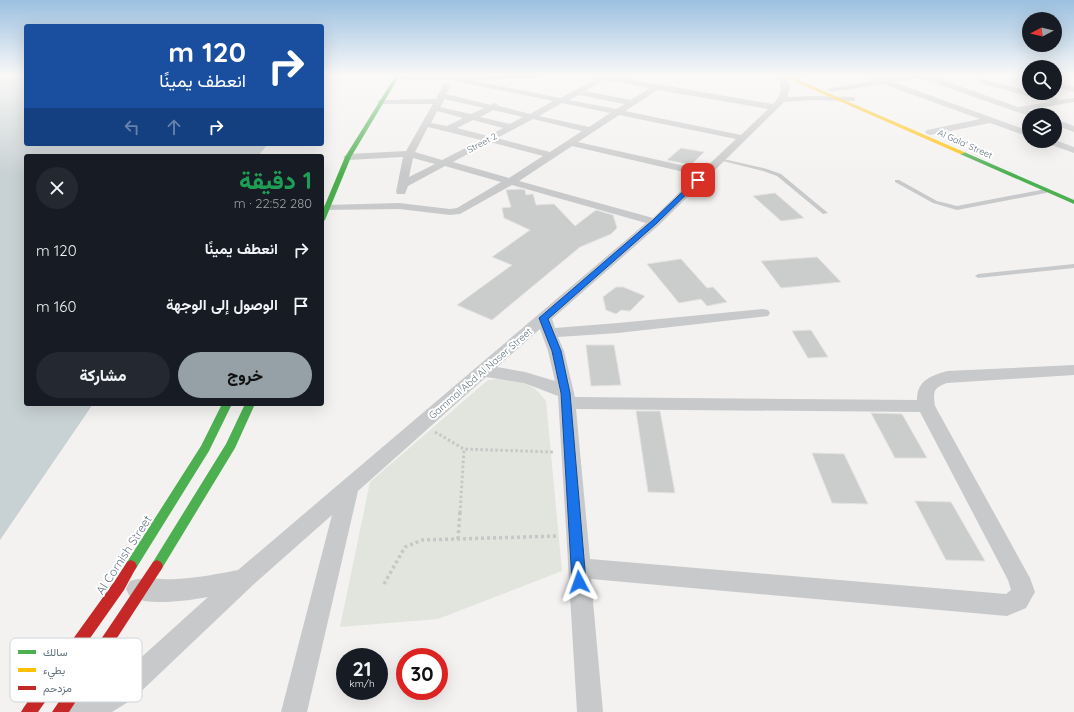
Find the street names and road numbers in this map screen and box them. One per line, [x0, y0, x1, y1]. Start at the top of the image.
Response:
street label: Al Gala' Street [936, 127, 994, 160]
street label: Street 2 [465, 130, 499, 155]
street label: Gammal Abd Al Naser Street [426, 324, 535, 422]
street label: Al Cornish Street [92, 512, 155, 597]

